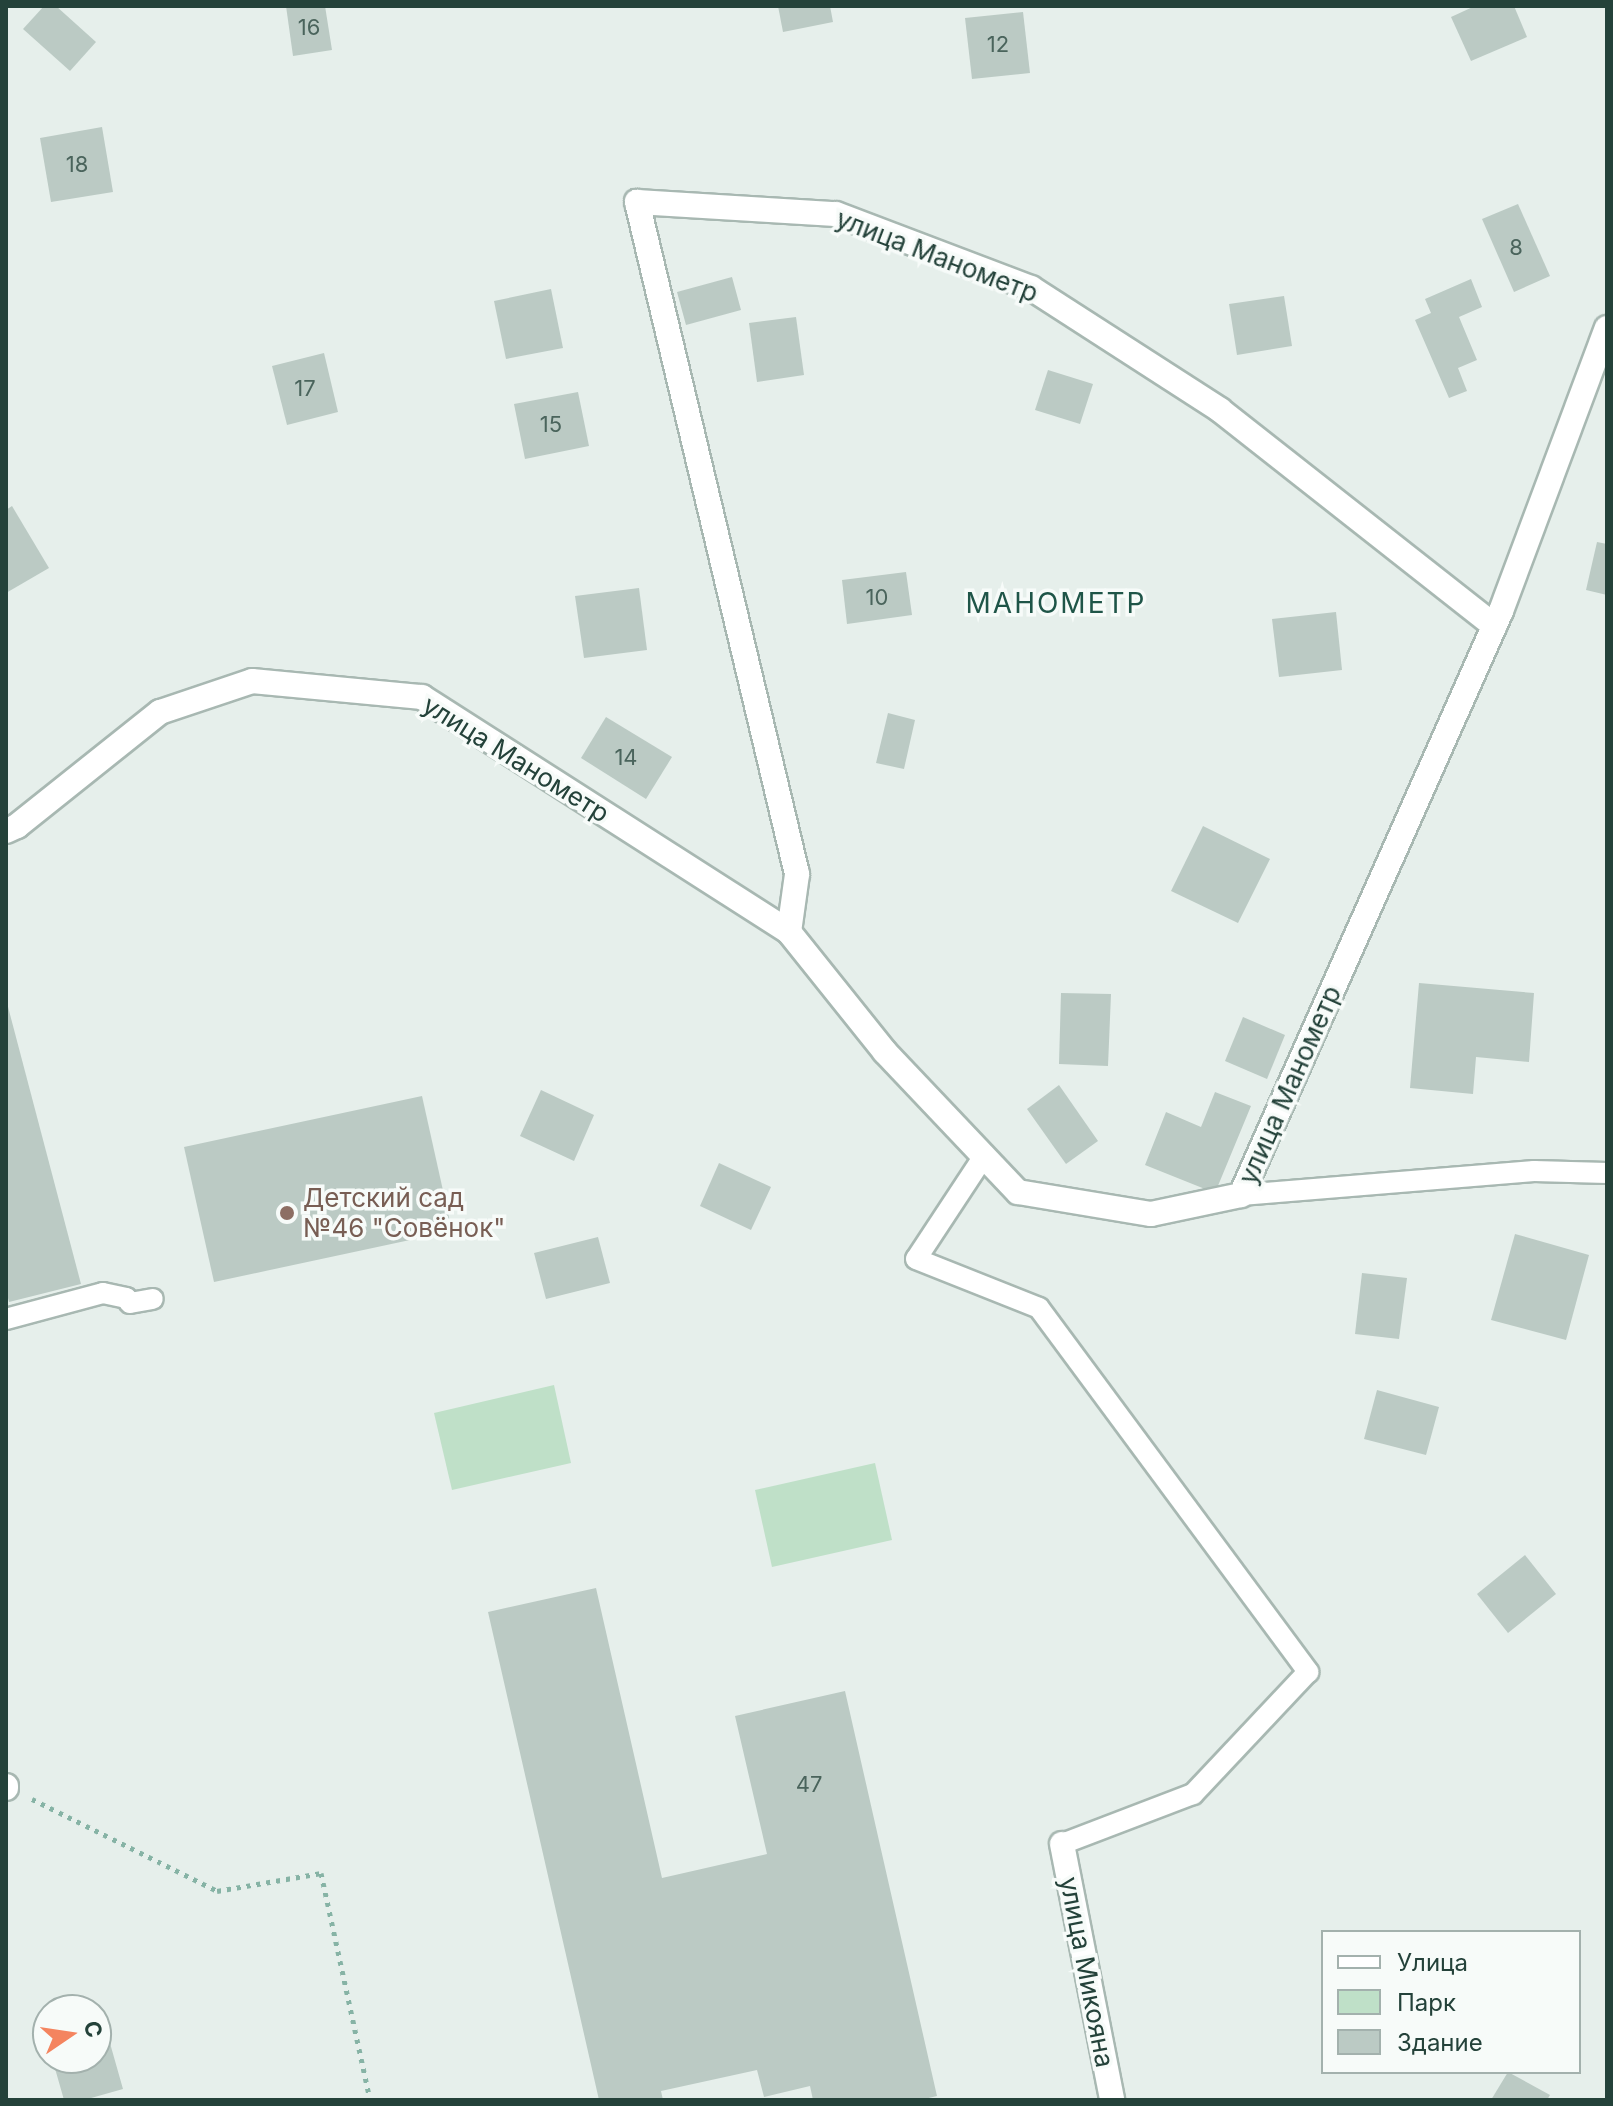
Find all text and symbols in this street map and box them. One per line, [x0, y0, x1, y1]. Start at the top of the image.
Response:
house number: 16 [298, 15, 320, 41]
house number: 12 [987, 32, 1009, 58]
house number: 18 [66, 152, 88, 178]
street label: улица Манометр [832, 203, 1042, 309]
house number: 8 [1509, 235, 1523, 261]
house number: 17 [294, 376, 316, 402]
house number: 15 [540, 412, 562, 438]
house number: 10 [866, 585, 888, 611]
district label: МАНОМЕТР [966, 586, 1146, 620]
street label: улица Манометр [417, 689, 615, 829]
house number: 14 [614, 745, 638, 771]
street label: улица Манометр [1232, 981, 1348, 1189]
place label: Детский сад №46 "Совёнок" [303, 1182, 505, 1244]
marker: Детский сад №46 "Совёнок" [278, 1204, 296, 1222]
house number: 47 [796, 1772, 822, 1798]
street label: улица Микояна [1053, 1874, 1121, 2070]
legend [1321, 1930, 1581, 2074]
text: Улица [1397, 1948, 1468, 1977]
text: Парк [1397, 1988, 1456, 2017]
north arrow [32, 1994, 112, 2074]
text: С [79, 2018, 108, 2040]
text: Здание [1397, 2028, 1483, 2057]

